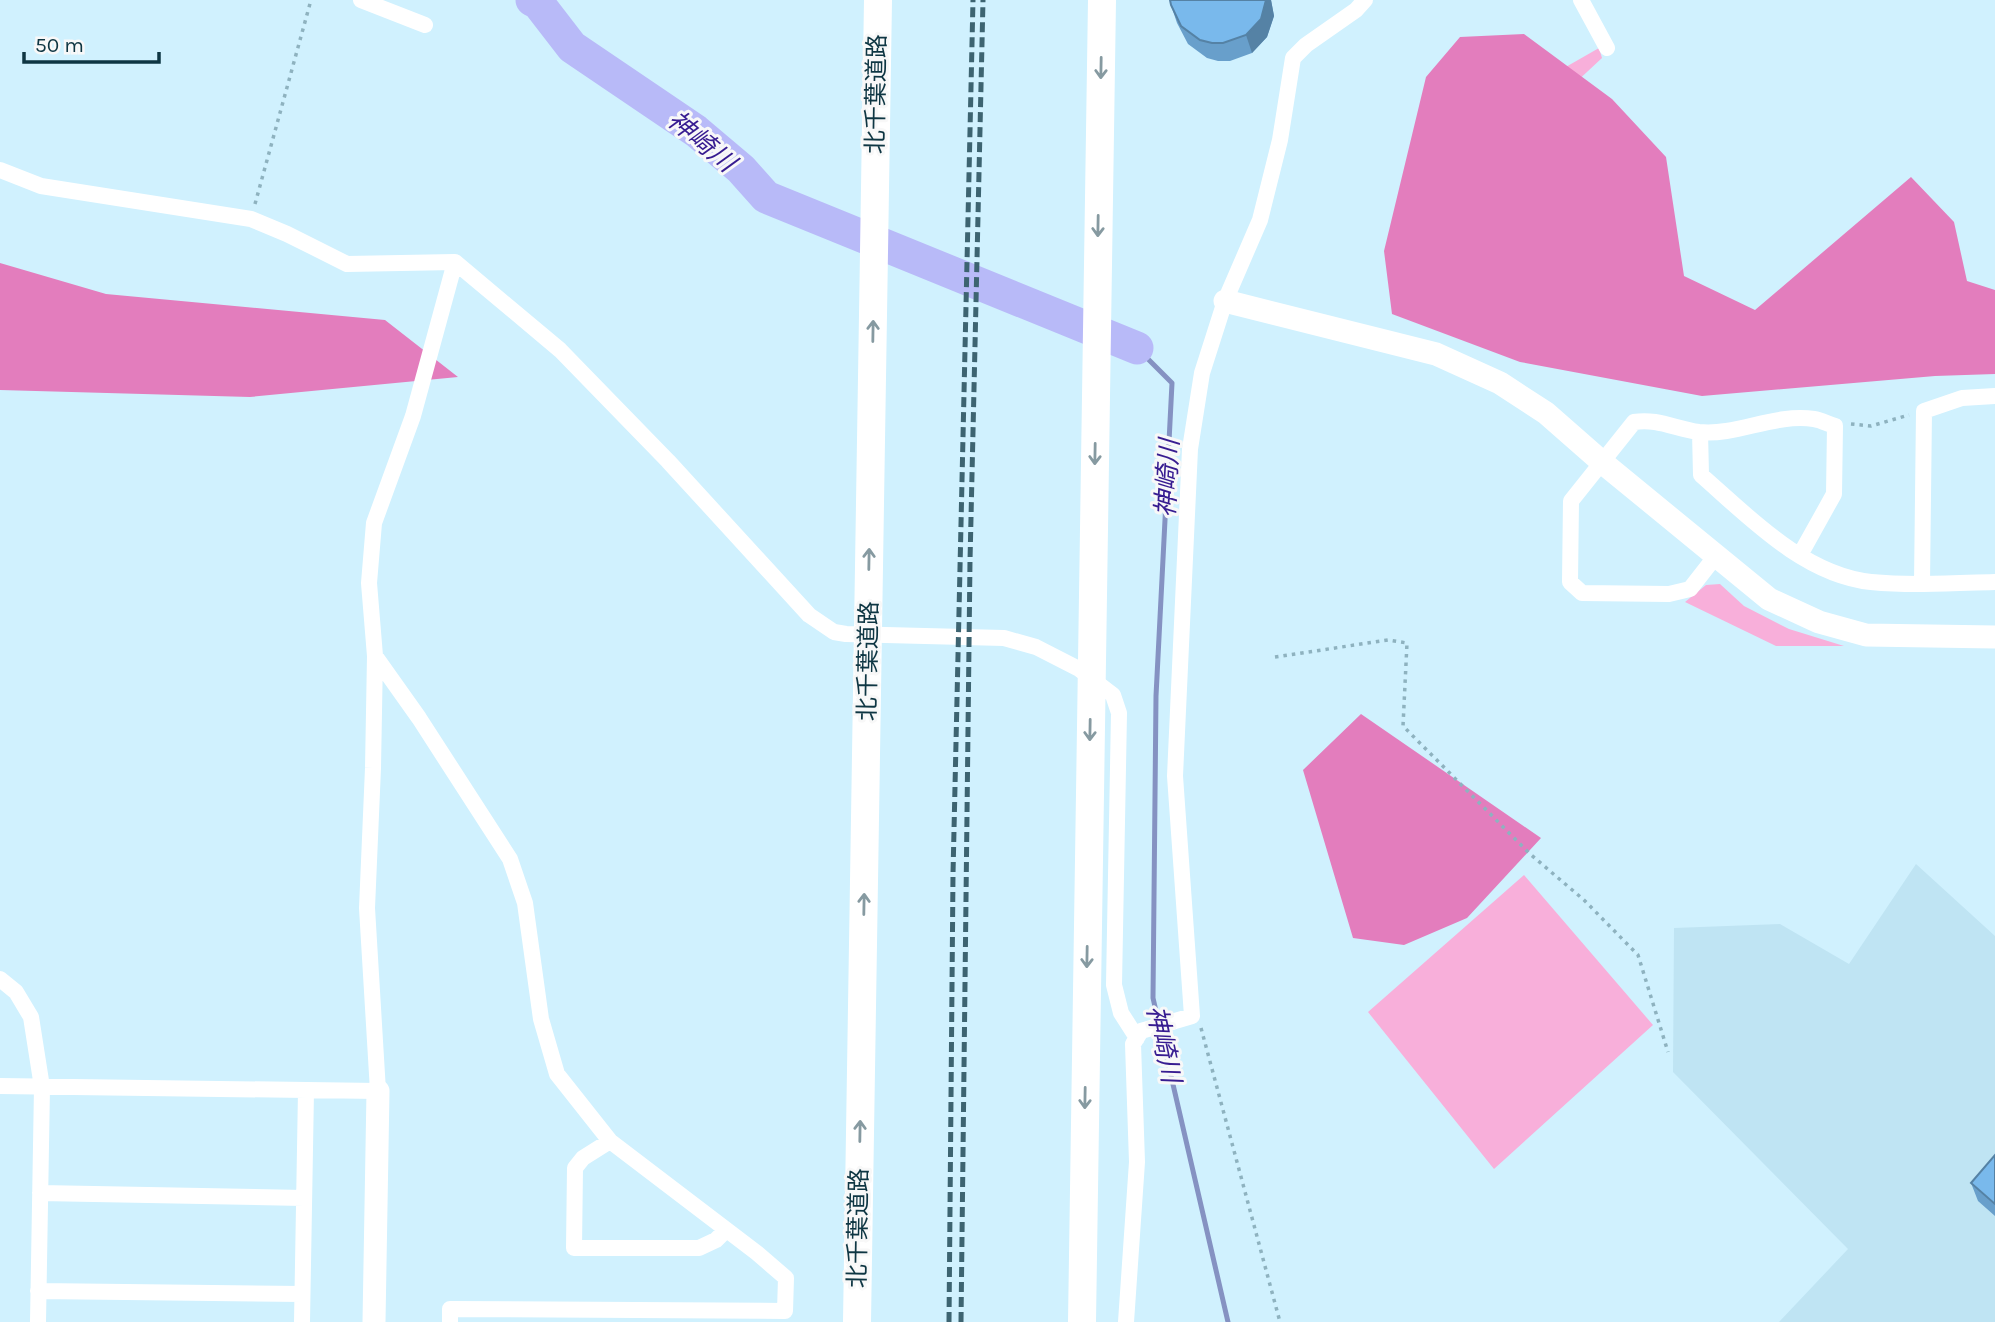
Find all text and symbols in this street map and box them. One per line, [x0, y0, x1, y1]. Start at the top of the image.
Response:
scale bar [24, 21, 159, 65]
text: 50 m [35, 33, 84, 57]
street label: 北千葉道路 [861, 34, 891, 154]
one-way arrow [1094, 56, 1108, 79]
water label: 神崎川 [662, 104, 744, 180]
one-way arrow [1091, 214, 1105, 237]
one-way arrow [866, 320, 879, 343]
water label: 神崎川 [1150, 435, 1185, 518]
one-way arrow [1088, 442, 1101, 465]
one-way arrow [863, 547, 876, 570]
street label: 北千葉道路 [853, 601, 883, 721]
one-way arrow [1084, 718, 1097, 741]
one-way arrow [857, 893, 871, 916]
one-way arrow [1080, 946, 1094, 969]
water label: 神崎川 [1140, 1003, 1187, 1088]
one-way arrow [1078, 1086, 1092, 1109]
one-way arrow [853, 1120, 867, 1143]
street label: 北千葉道路 [843, 1168, 873, 1288]

